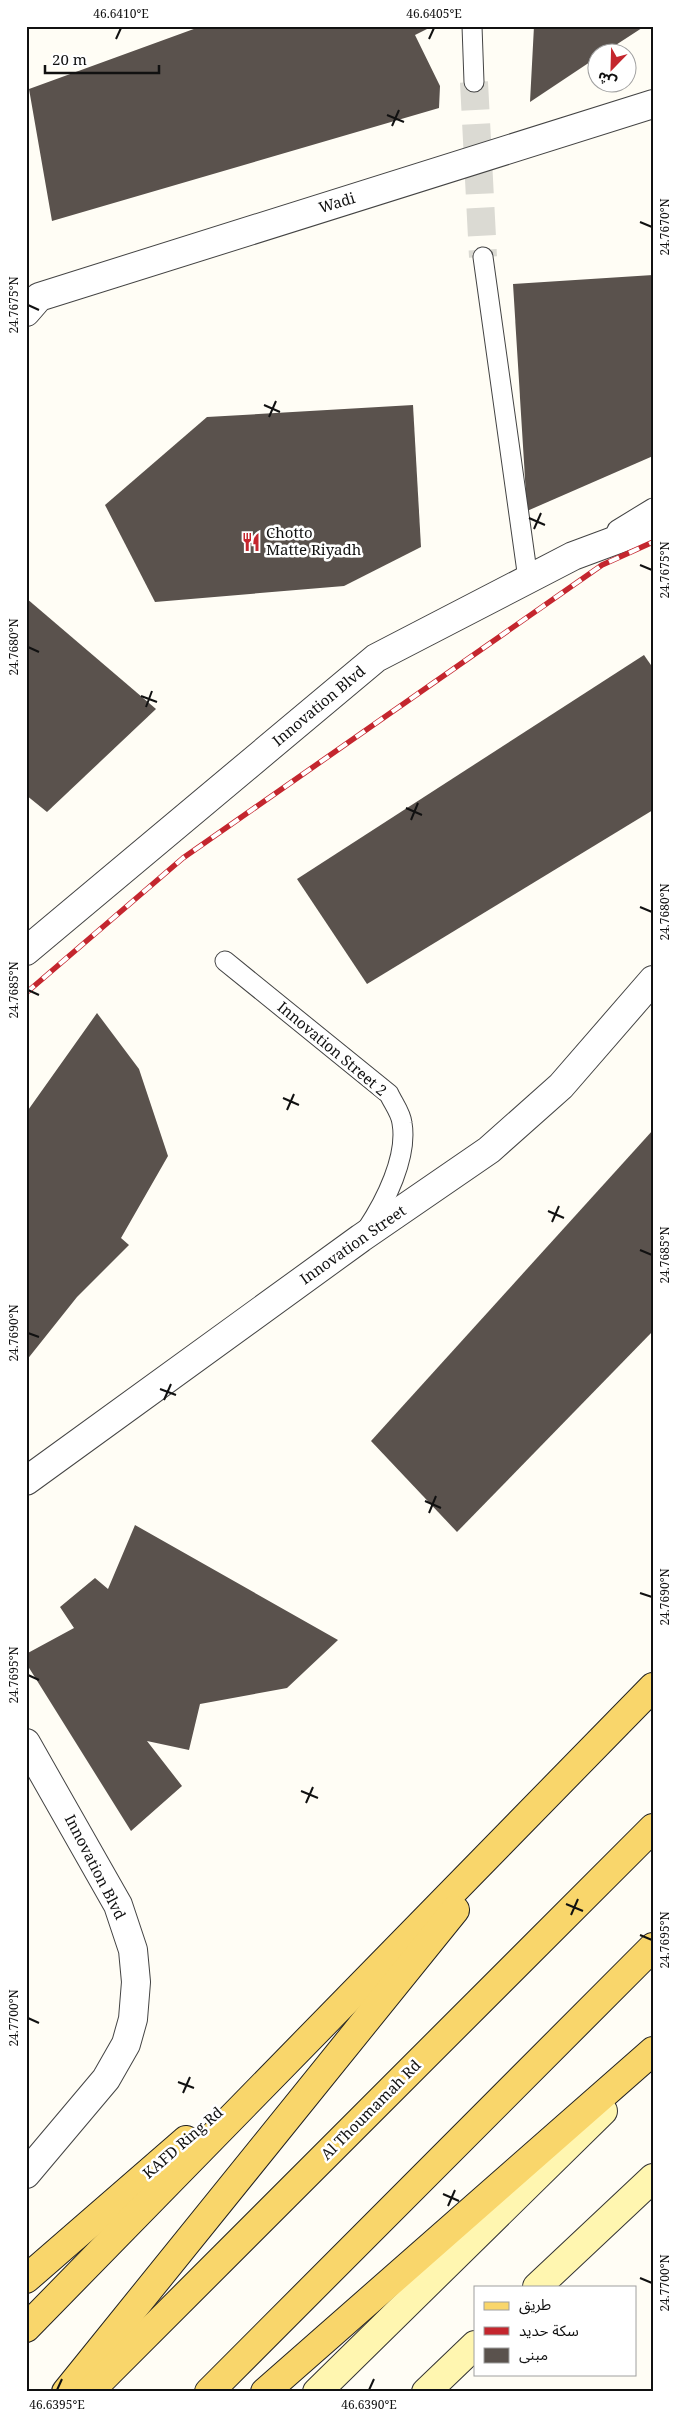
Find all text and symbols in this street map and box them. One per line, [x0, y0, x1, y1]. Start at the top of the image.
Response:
text: 46.6410°E [93, 5, 149, 22]
text: 46.6405°E [406, 5, 462, 22]
scale bar [45, 42, 159, 74]
north arrow [586, 42, 636, 92]
text: 20 m [52, 49, 87, 69]
text: ش [594, 68, 619, 93]
street label: Wadi [316, 187, 358, 217]
text: 24.7670°N [656, 198, 673, 256]
text: 24.7675°N [5, 276, 22, 334]
place label: Chotto Matte Riyadh [266, 522, 362, 559]
restaurant icon: Chotto Matte Riyadh [240, 531, 262, 553]
text: 24.7675°N [656, 541, 673, 599]
text: 24.7680°N [5, 618, 22, 676]
street label: Innovation Blvd [268, 661, 369, 750]
text: 24.7680°N [656, 883, 673, 941]
text: 24.7685°N [5, 961, 22, 1019]
street label: Innovation Street 2 [274, 997, 392, 1100]
street label: Innovation Street [296, 1200, 409, 1288]
text: 24.7685°N [656, 1226, 673, 1284]
text: 24.7690°N [5, 1304, 22, 1362]
text: 24.7690°N [656, 1568, 673, 1626]
text: 24.7695°N [5, 1646, 22, 1704]
street label: Innovation Blvd [61, 1811, 131, 1922]
text: 24.7695°N [656, 1911, 673, 1969]
text: 24.7700°N [5, 1989, 22, 2047]
street label: Al Thoumamah Rd [316, 2055, 425, 2164]
street label: KAFD Ring Rd [138, 2102, 227, 2183]
text: 24.7700°N [656, 2254, 673, 2312]
legend [474, 2286, 636, 2376]
text: طريق [519, 2294, 551, 2315]
text: سكة حديد [519, 2320, 579, 2340]
text: مبنى [519, 2344, 548, 2364]
text: 46.6395°E [29, 2396, 85, 2413]
text: 46.6390°E [341, 2396, 397, 2413]

